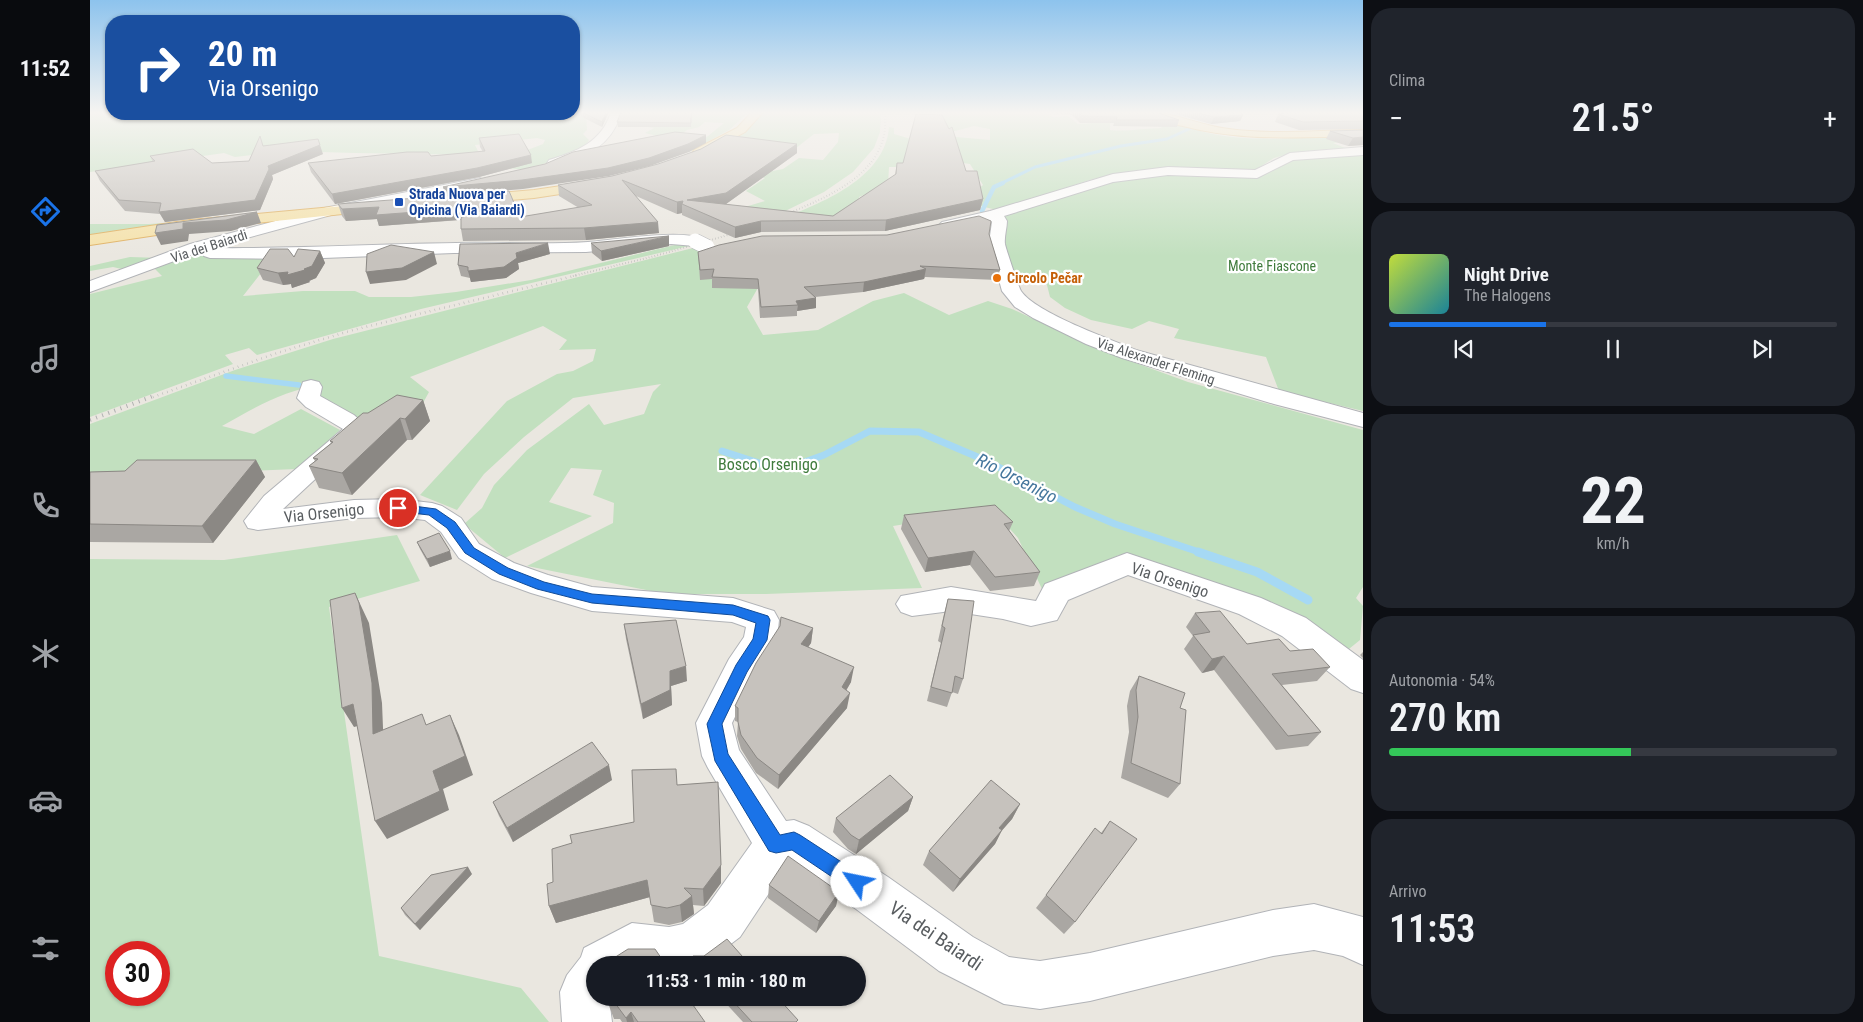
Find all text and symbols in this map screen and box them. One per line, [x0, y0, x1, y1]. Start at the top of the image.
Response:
text: 20 m [208, 34, 277, 75]
icon: right [125, 35, 190, 100]
text: 11:52 [20, 56, 70, 81]
text: Clima [1389, 71, 1425, 90]
text: Via Orsenigo [208, 76, 319, 101]
text: 21.5° [1572, 96, 1654, 140]
text: − [1389, 102, 1403, 135]
text: + [1823, 102, 1837, 135]
place label: Strada Nuova per Opicina (Via Baiardi) [409, 186, 525, 219]
icon: directions [28, 194, 63, 229]
marker: Strada Nuova per Opicina (Via Baiardi) [393, 196, 405, 208]
street label: Via dei Baiardi [169, 226, 249, 266]
park label: Monte Fiascone [1228, 258, 1317, 274]
text: Night Drive [1464, 263, 1549, 286]
place label: Circolo Pečar [1007, 270, 1083, 286]
marker: Circolo Pečar [991, 272, 1003, 284]
text: The Halogens [1464, 286, 1551, 305]
street label: Via Alexander Fleming [1095, 334, 1217, 388]
icon: previous [1450, 335, 1478, 363]
icon: pause [1599, 335, 1627, 363]
icon: next [1748, 335, 1776, 363]
icon: music [28, 341, 63, 376]
water label: Rio Orsenigo [973, 449, 1061, 507]
park label: Bosco Orsenigo [718, 455, 818, 474]
text: 22 [1580, 463, 1646, 539]
pin [377, 487, 419, 529]
icon: phone [28, 488, 63, 523]
icon: arrive [384, 494, 412, 522]
street label: Via Orsenigo [283, 499, 365, 527]
text: km/h [1597, 534, 1629, 553]
street label: Via Orsenigo [1129, 559, 1211, 601]
icon: climate [28, 636, 63, 671]
text: Autonomia · 54% [1389, 671, 1495, 690]
text: 270 km [1389, 696, 1501, 740]
icon: car [28, 783, 63, 818]
position arrow [830, 855, 882, 907]
text: Arrivo [1389, 882, 1426, 901]
street label: Via dei Baiardi [885, 896, 987, 976]
text: 11:53 [1389, 907, 1475, 951]
icon: filters [28, 931, 63, 966]
speed limit sign: 30 [105, 941, 170, 1006]
text: 11:53 · 1 min · 180 m [646, 969, 806, 992]

